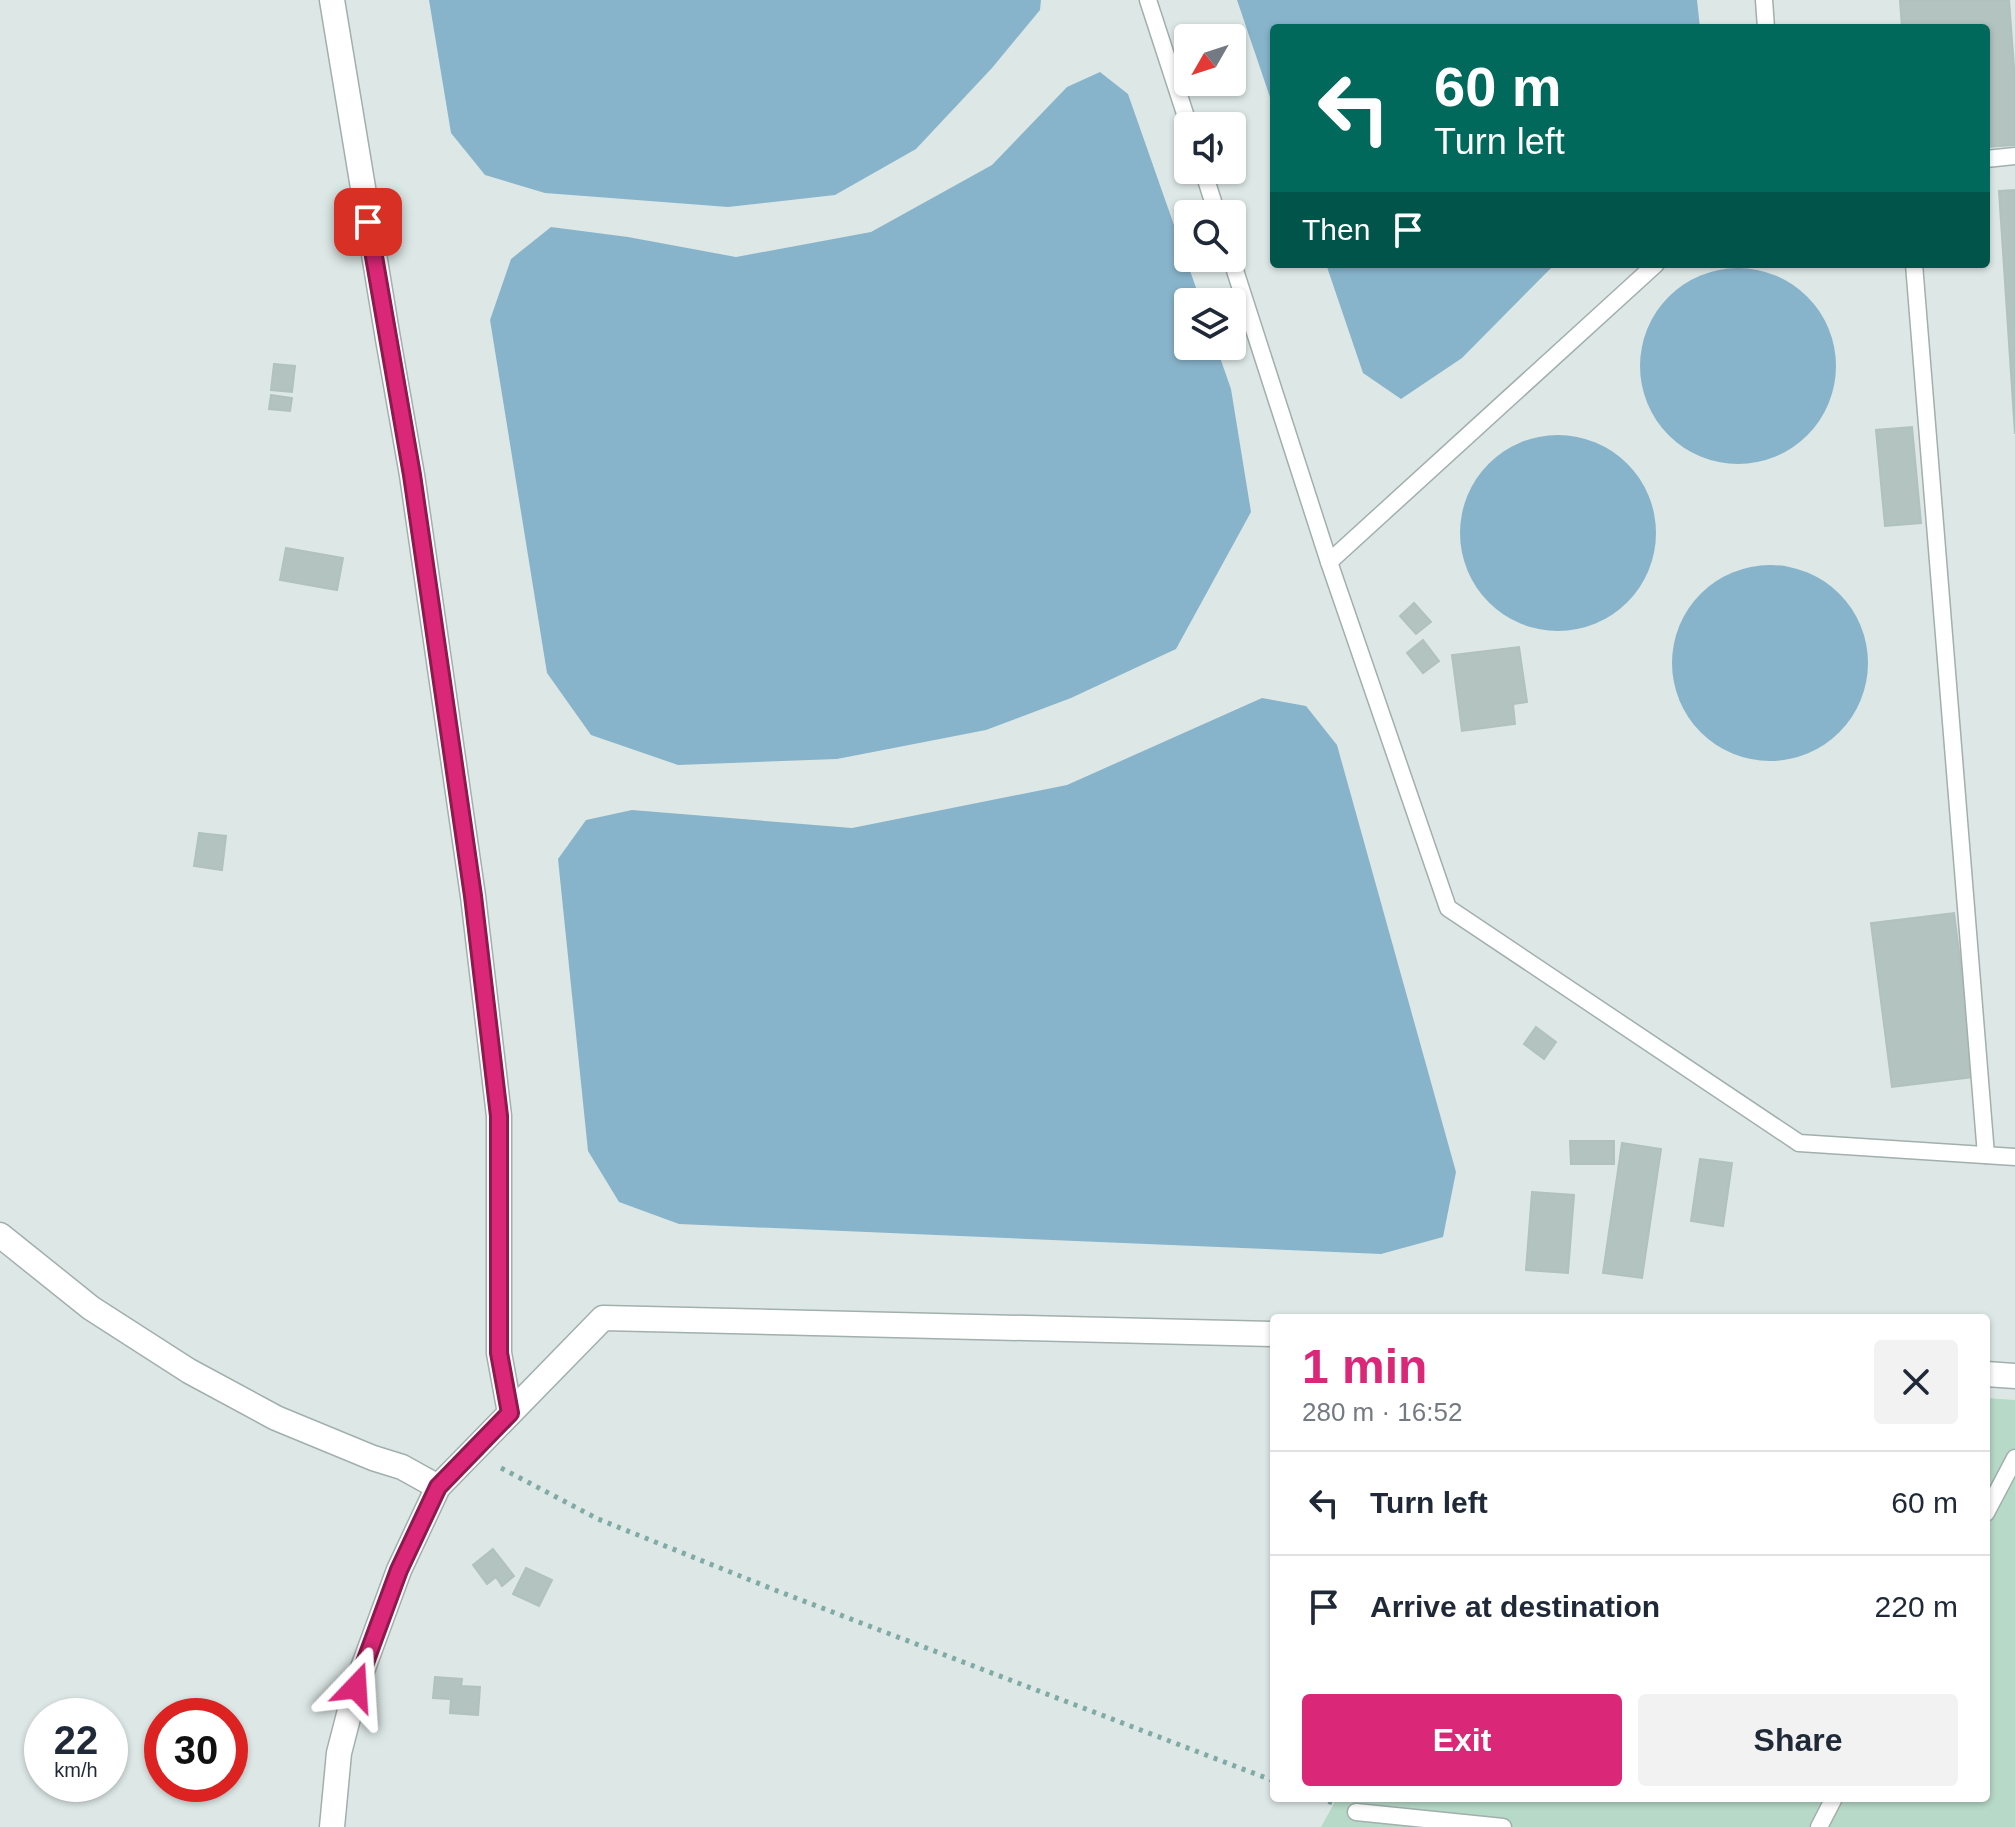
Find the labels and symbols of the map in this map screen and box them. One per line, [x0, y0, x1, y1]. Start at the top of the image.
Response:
north arrow [1174, 24, 1246, 96]
pin [334, 188, 402, 256]
position arrow [314, 1645, 398, 1729]
speed limit sign: 30 [144, 1698, 248, 1802]

